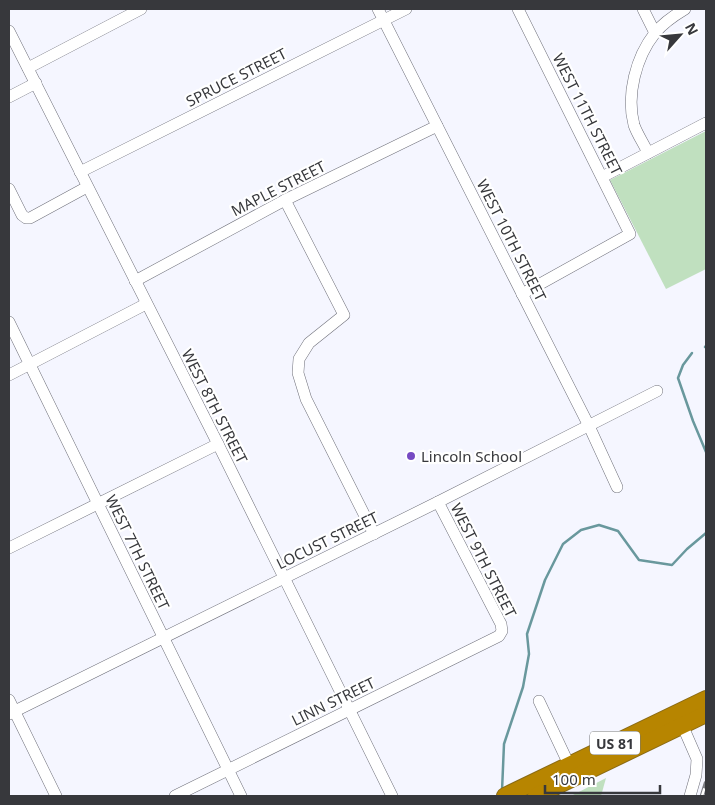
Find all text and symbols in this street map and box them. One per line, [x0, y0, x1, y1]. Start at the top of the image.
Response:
north arrow [655, 10, 705, 60]
text: N [681, 19, 703, 38]
street label: SPRUCE STREET [182, 43, 290, 111]
street label: WEST 11TH STREET [549, 50, 628, 179]
street label: MAPLE STREET [227, 155, 329, 220]
street label: WEST 10TH STREET [473, 176, 552, 305]
street label: WEST 8TH STREET [178, 345, 253, 467]
place label: Lincoln School [421, 446, 522, 466]
marker: Lincoln School [405, 450, 417, 462]
street label: WEST 7TH STREET [101, 491, 175, 613]
street label: WEST 9TH STREET [447, 499, 522, 621]
street label: LOCUST STREET [273, 506, 382, 573]
street label: LINN STREET [288, 672, 379, 730]
road number: US 81 [590, 731, 640, 754]
scale bar [545, 762, 660, 794]
text: 100 m [552, 769, 596, 789]

